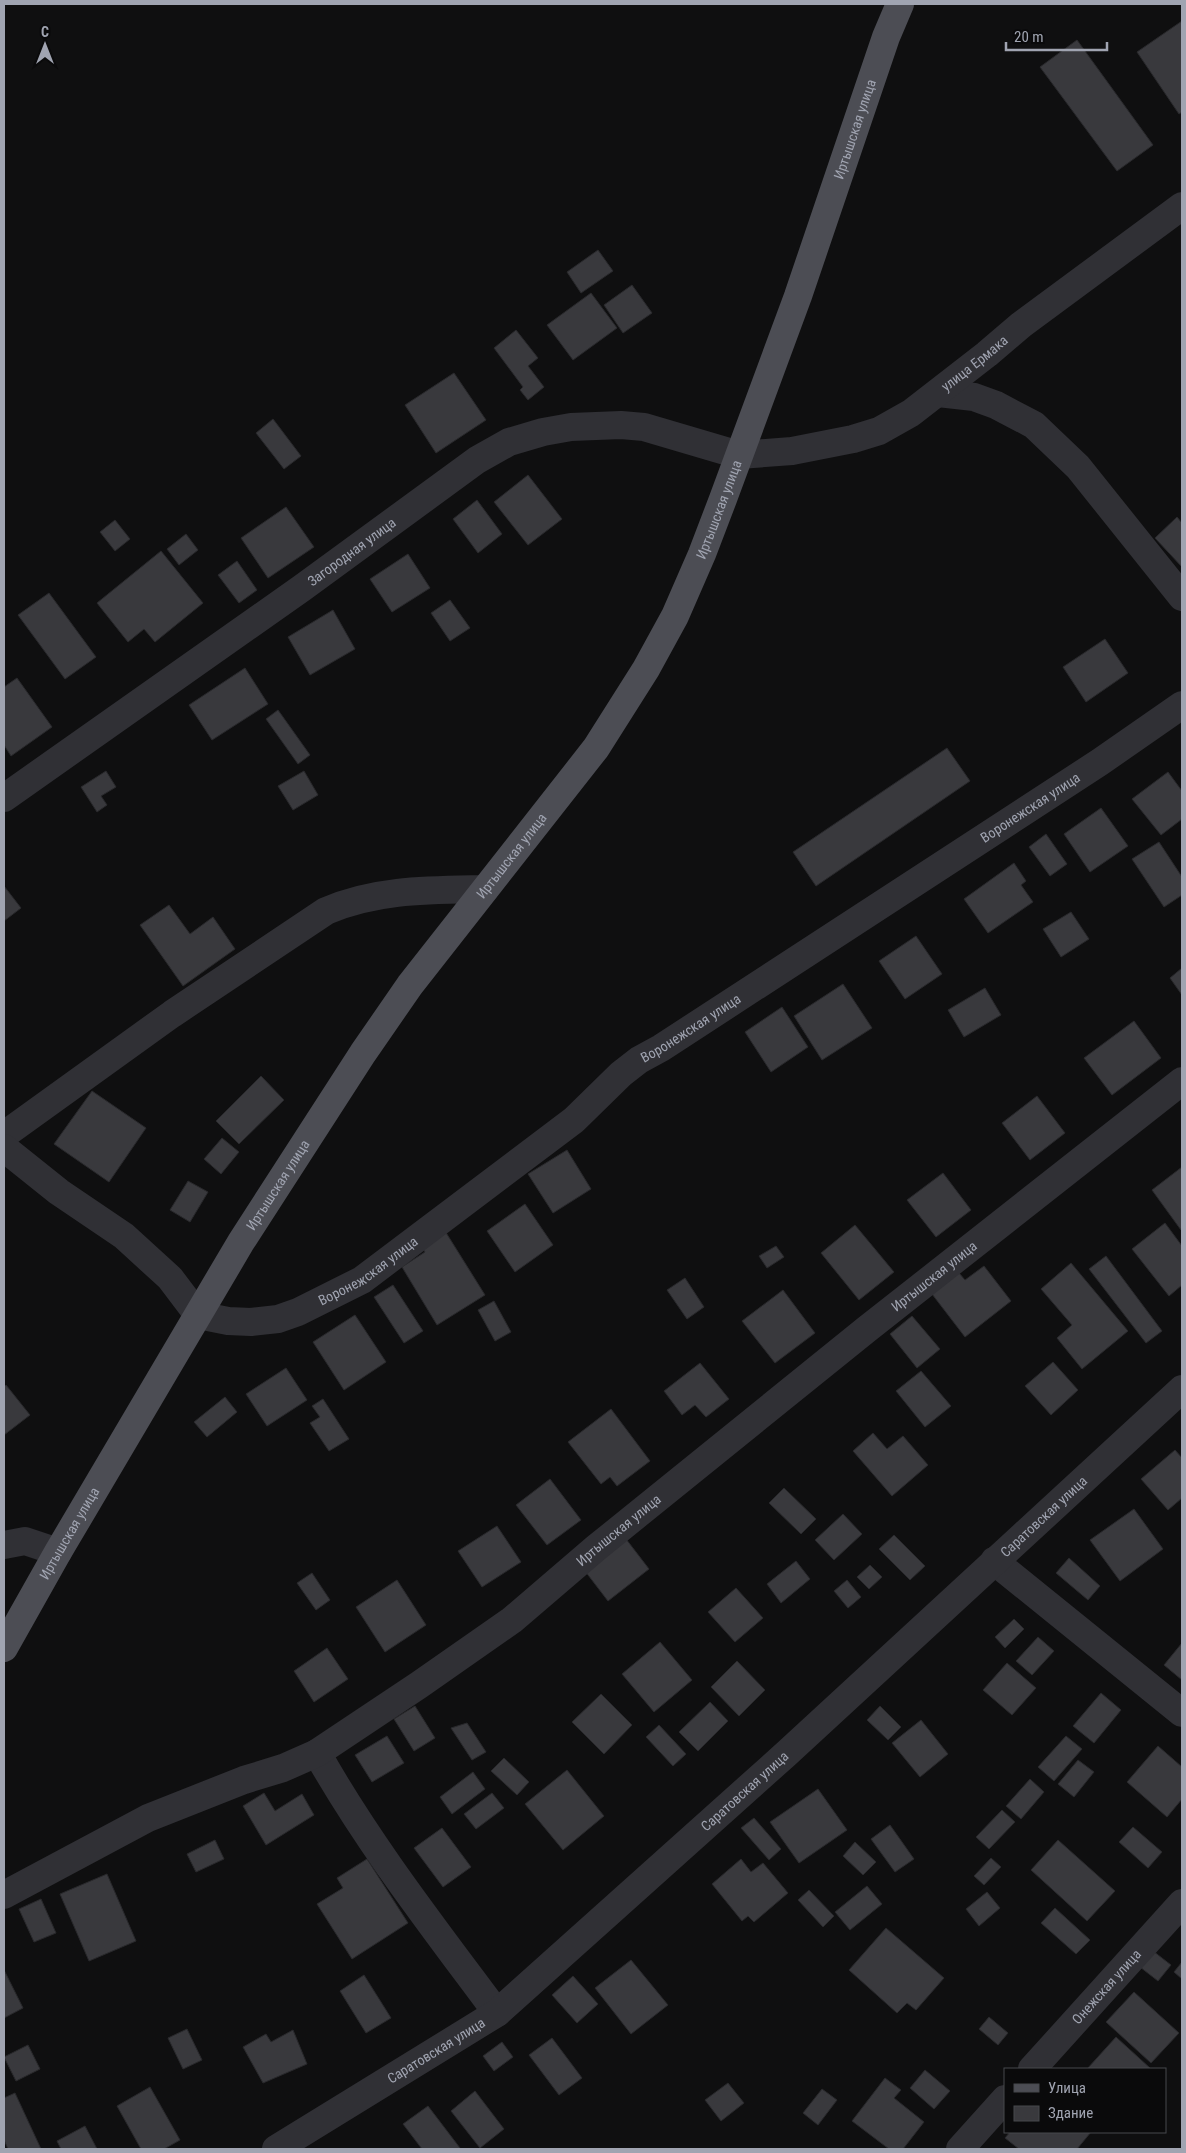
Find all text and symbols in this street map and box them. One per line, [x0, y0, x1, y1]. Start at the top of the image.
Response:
north arrow [20, 20, 70, 70]
scale bar [1006, 20, 1107, 52]
text: С [41, 24, 49, 40]
text: 20 m [1014, 28, 1044, 46]
street label: Иртышская улица [830, 77, 879, 181]
street label: улица Ермака [938, 332, 1011, 394]
street label: Иртышская улица [693, 458, 745, 561]
street label: Загородная улица [305, 514, 399, 589]
street label: Воронежская улица [978, 769, 1083, 846]
street label: Иртышская улица [473, 810, 550, 902]
street label: Воронежская улица [638, 990, 744, 1066]
street label: Иртышская улица [243, 1137, 313, 1233]
street label: Воронежская улица [316, 1233, 421, 1309]
street label: Иртышская улица [888, 1238, 980, 1315]
street label: Саратовская улица [997, 1473, 1090, 1560]
street label: Иртышская улица [36, 1484, 102, 1582]
street label: Иртышская улица [573, 1491, 664, 1569]
street label: Саратовская улица [698, 1748, 792, 1834]
street label: Онежская улица [1069, 1946, 1144, 2027]
street label: Саратовская улица [384, 2014, 488, 2087]
legend [1004, 2068, 1166, 2133]
text: Улица [1048, 2079, 1086, 2097]
text: Здание [1048, 2104, 1093, 2122]

